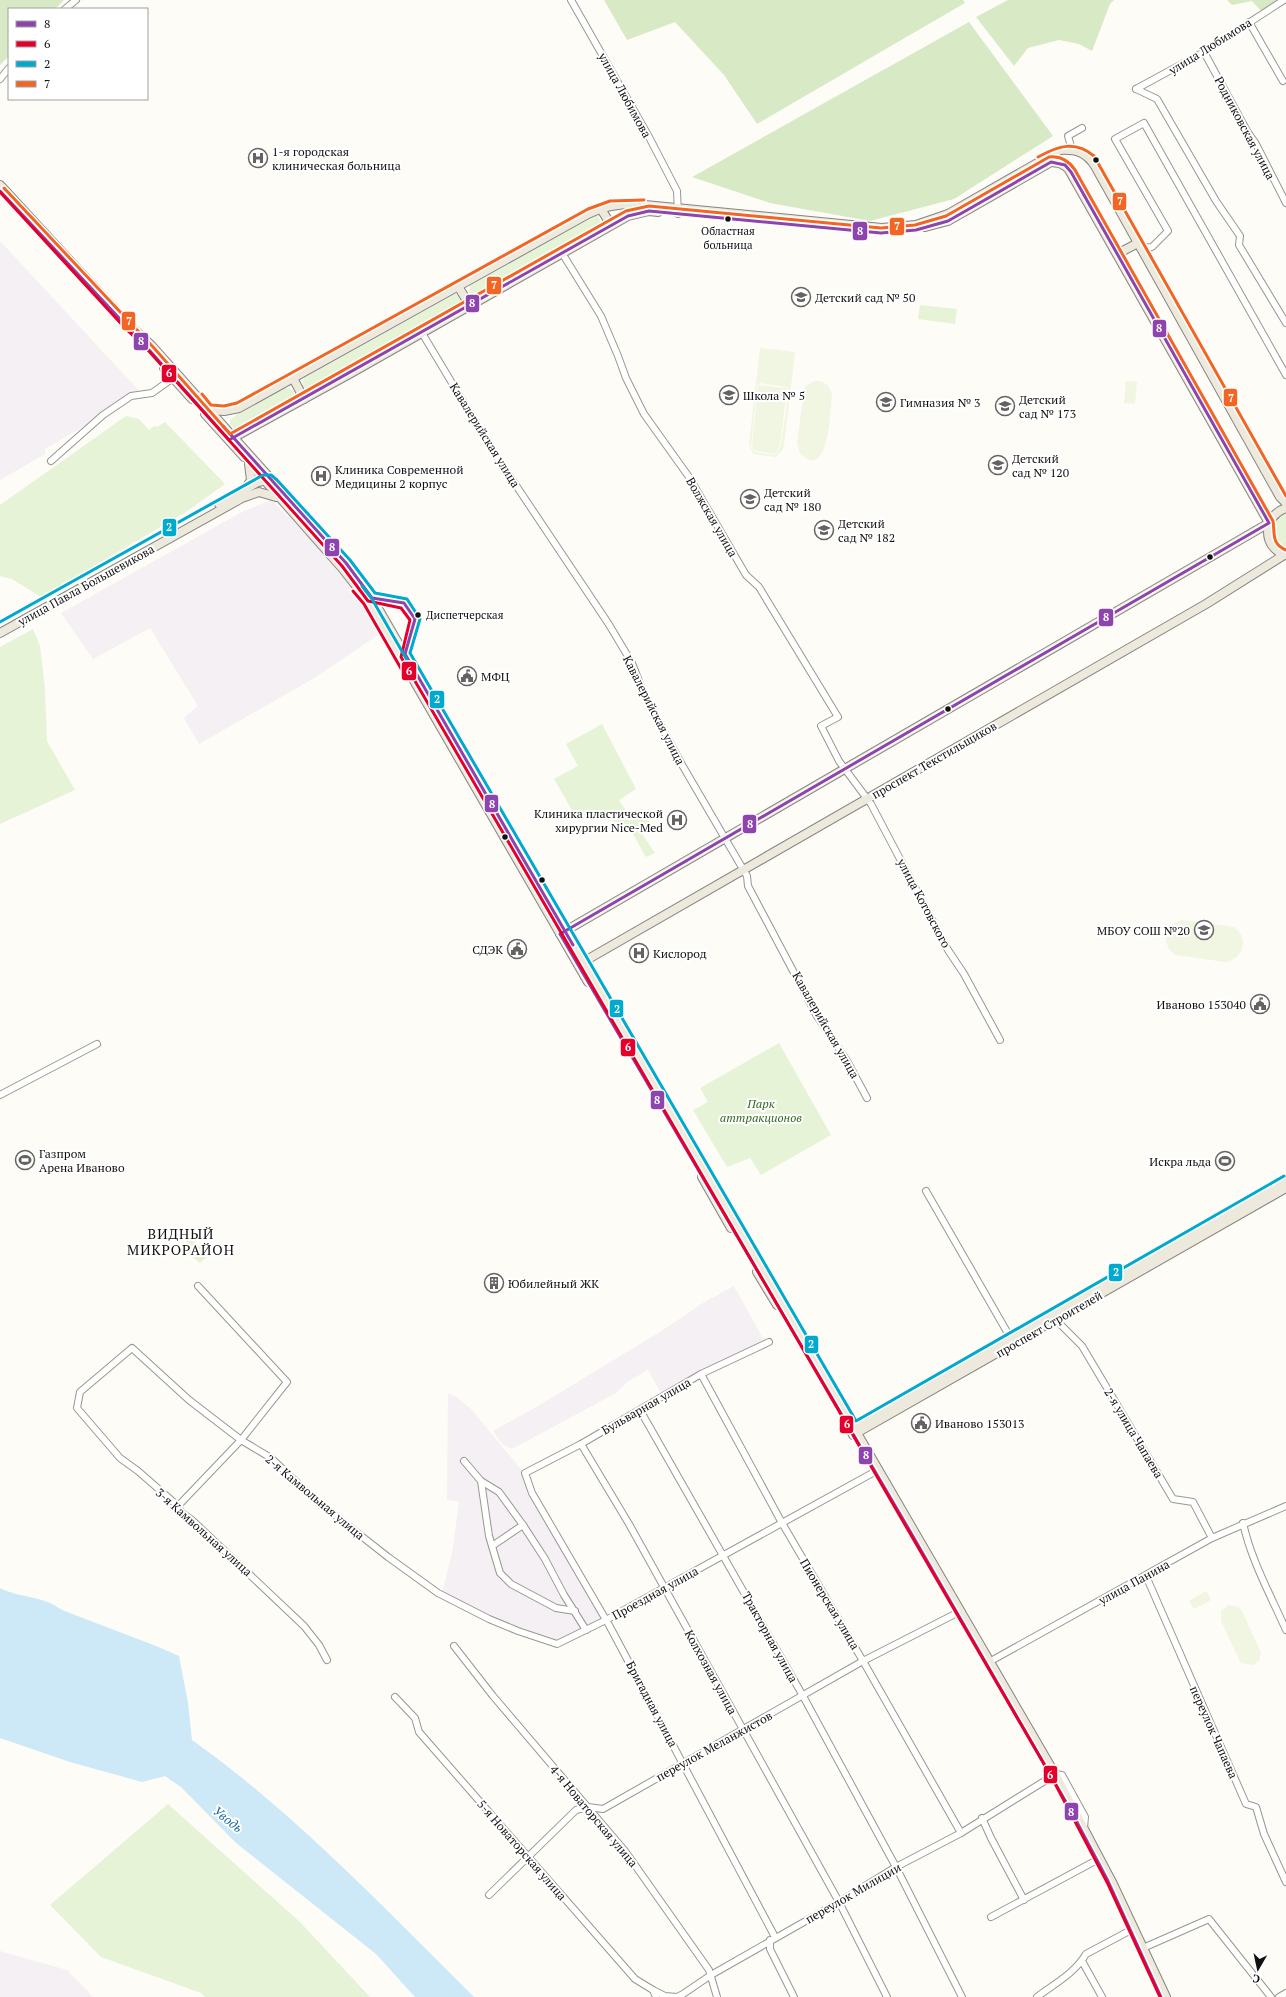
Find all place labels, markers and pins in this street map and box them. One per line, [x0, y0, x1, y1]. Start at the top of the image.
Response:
place label: 1-я городская клиническая больница [272, 144, 401, 173]
hospital icon: 1-я городская клиническая больница [247, 147, 269, 169]
unlabelled marker [1091, 155, 1101, 165]
marker: Областная больница [723, 214, 733, 224]
place label: Областная больница [701, 224, 755, 252]
school or university icon: Детский сад № 50 [790, 286, 812, 308]
place label: Детский сад № 50 [815, 290, 915, 305]
school or university icon: Школа № 5 [718, 384, 740, 406]
place label: Школа № 5 [743, 388, 805, 403]
school or university icon: Гимназия № 3 [875, 391, 897, 413]
place label: Детский сад № 173 [1019, 392, 1076, 421]
place label: Гимназия № 3 [900, 395, 981, 410]
school or university icon: Детский сад № 173 [994, 395, 1016, 417]
place label: Детский сад № 120 [1012, 451, 1069, 480]
school or university icon: Детский сад № 120 [987, 454, 1009, 476]
place label: Клиника Современной Медицины 2 корпус [335, 462, 464, 491]
hospital icon: Клиника Современной Медицины 2 корпус [310, 465, 332, 487]
place label: Детский сад № 180 [764, 485, 821, 514]
school or university icon: Детский сад № 180 [739, 488, 761, 510]
place label: Детский сад № 182 [838, 516, 895, 545]
school or university icon: Детский сад № 182 [813, 519, 835, 541]
unlabelled marker [1205, 552, 1215, 562]
place label: Диспетчерская [426, 608, 504, 622]
marker: Диспетчерская [413, 610, 423, 620]
public building icon: МФЦ [456, 665, 478, 687]
place label: МФЦ [481, 669, 510, 684]
unlabelled marker [943, 704, 953, 714]
place label: Клиника пластической хирургии Nice-Med [534, 806, 663, 835]
hospital icon: Клиника пластической хирургии Nice-Med [666, 809, 688, 831]
unlabelled marker [500, 832, 510, 842]
unlabelled marker [537, 875, 547, 885]
school or university icon: МБОУ СОШ №20 [1193, 919, 1215, 941]
place label: МБОУ СОШ №20 [1097, 923, 1190, 938]
public building icon: СДЭК [506, 938, 528, 960]
place label: СДЭК [472, 942, 503, 957]
hospital icon: Кислород [628, 942, 650, 964]
place label: Кислород [653, 946, 707, 961]
public building icon: Иваново 153040 [1249, 993, 1271, 1015]
place label: Иваново 153040 [1156, 997, 1246, 1012]
place label: Газпром Арена Иваново [39, 1146, 125, 1175]
sports icon: Газпром Арена Иваново [14, 1149, 36, 1171]
sports icon: Искра льда [1214, 1150, 1236, 1172]
place label: Искра льда [1149, 1154, 1211, 1169]
building icon: Юбилейный ЖК [483, 1272, 505, 1294]
place label: Юбилейный ЖК [508, 1276, 599, 1291]
public building icon: Иваново 153013 [910, 1412, 932, 1434]
place label: Иваново 153013 [935, 1416, 1025, 1431]

